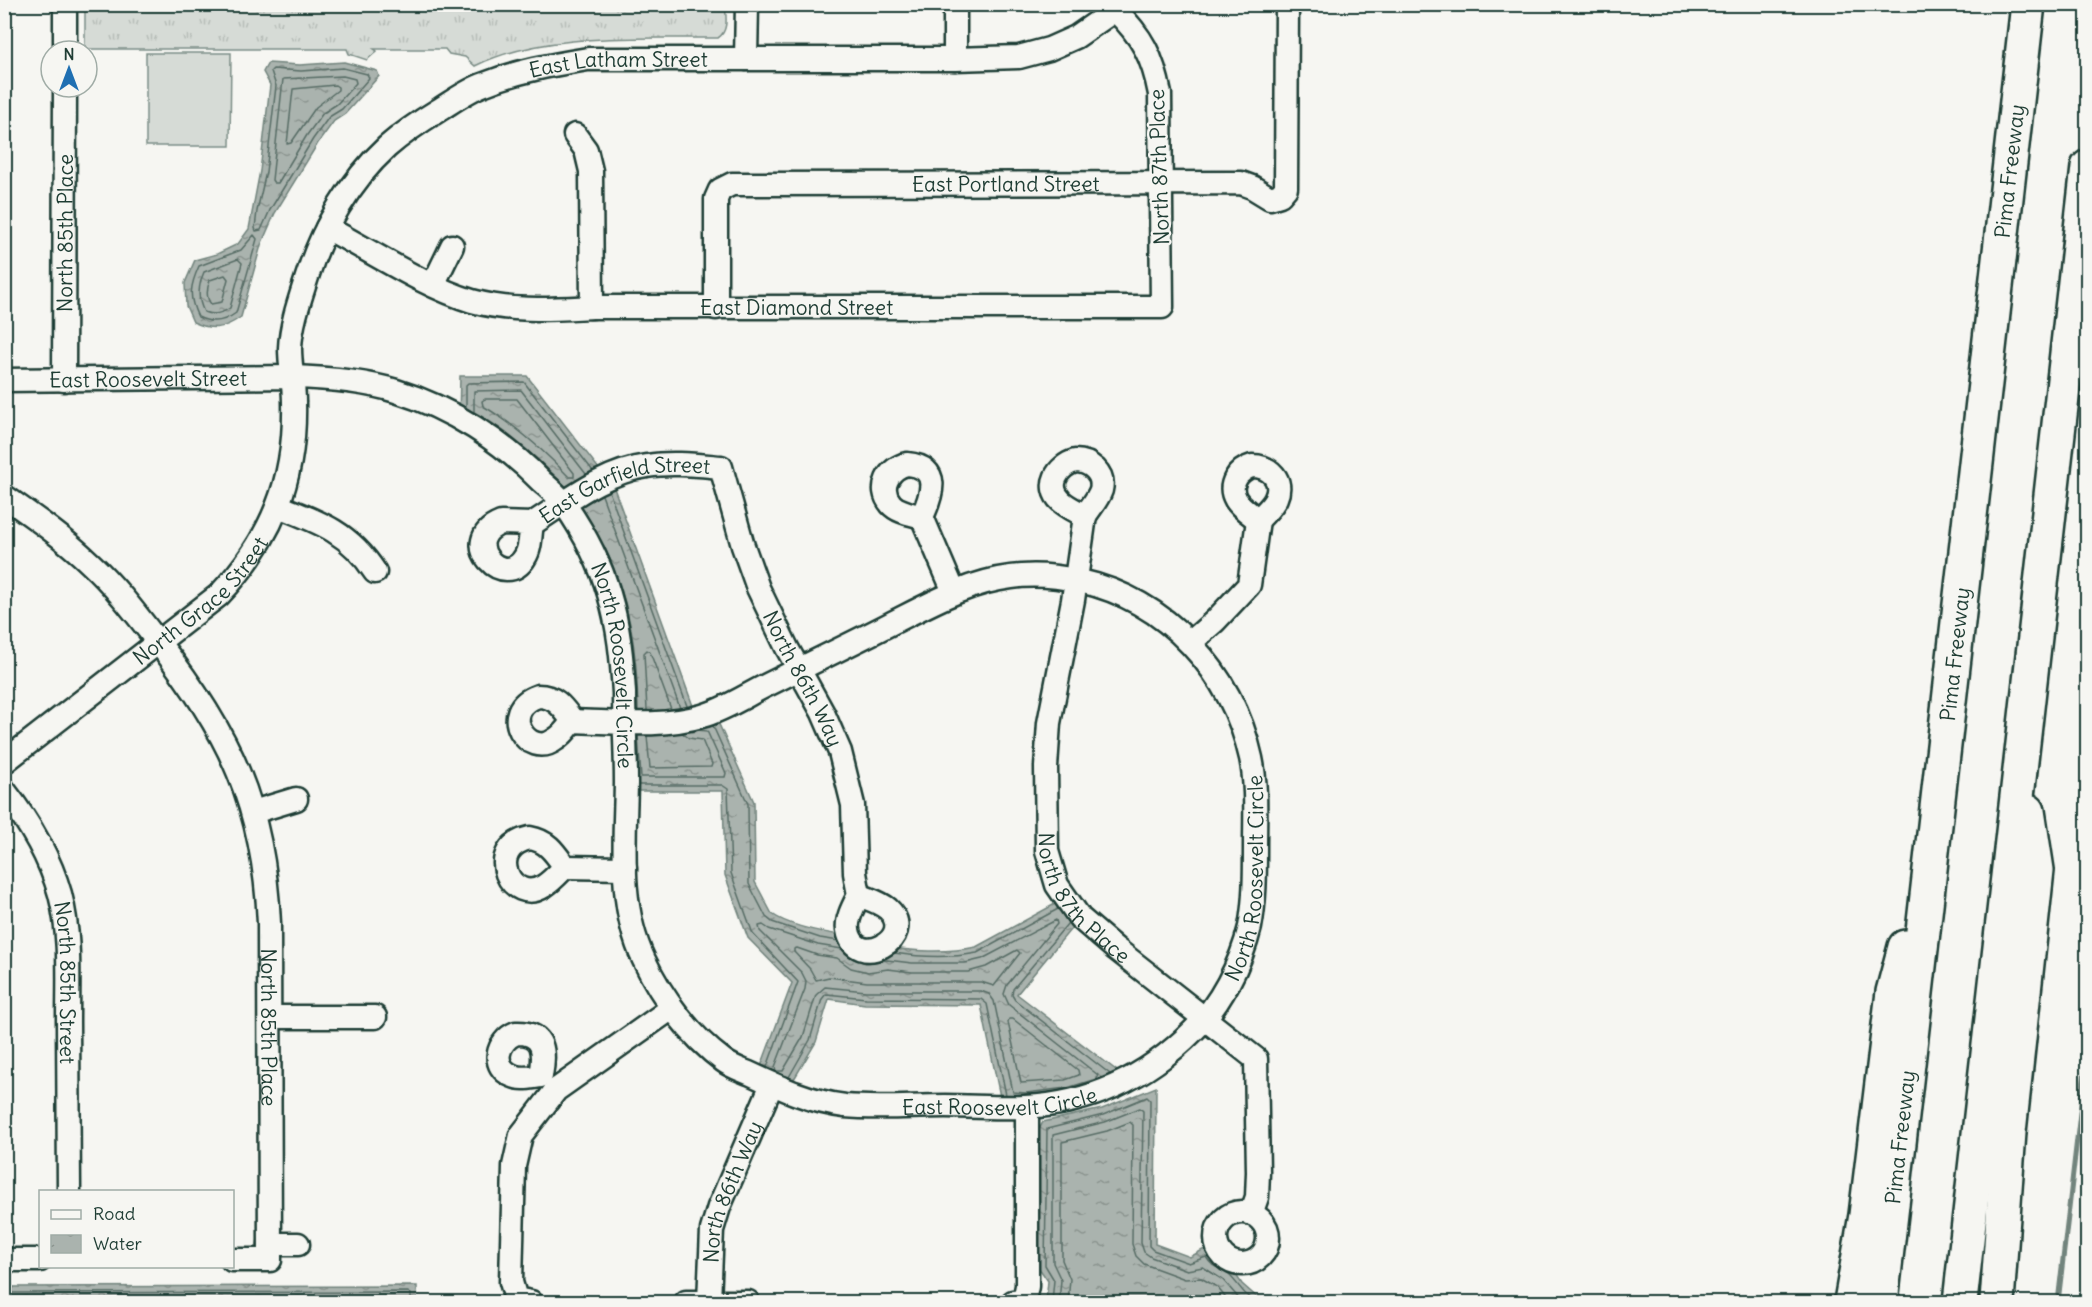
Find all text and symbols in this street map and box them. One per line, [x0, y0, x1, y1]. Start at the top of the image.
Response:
north arrow [39, 39, 99, 99]
text: N [63, 44, 75, 64]
street label: East Latham Street [526, 46, 708, 83]
street label: North 87th Place [1143, 88, 1175, 246]
street label: Pima Freeway [1988, 103, 2030, 240]
street label: North 85th Place [51, 154, 78, 312]
street label: East Portland Street [912, 170, 1100, 197]
street label: East Diamond Street [700, 294, 893, 321]
street label: East Roosevelt Street [49, 364, 247, 393]
street label: East Garfield Street [533, 450, 711, 529]
street label: North Grace Street [127, 531, 274, 671]
street label: North Roosevelt Circle [585, 558, 639, 769]
street label: Pima Freeway [1933, 586, 1975, 723]
street label: North 86th Way [757, 606, 849, 751]
street label: North Roosevelt Circle [1218, 774, 1269, 985]
street label: North 87th Place [1033, 832, 1136, 969]
street label: North 85th Street [49, 899, 82, 1064]
street label: North 85th Place [256, 948, 283, 1106]
street label: Pima Freeway [1879, 1069, 1921, 1206]
street label: East Roosevelt Circle [902, 1081, 1100, 1121]
street label: North 86th Way [697, 1117, 768, 1263]
legend [39, 1190, 234, 1268]
text: Road [93, 1202, 136, 1225]
text: Water [93, 1232, 143, 1255]

